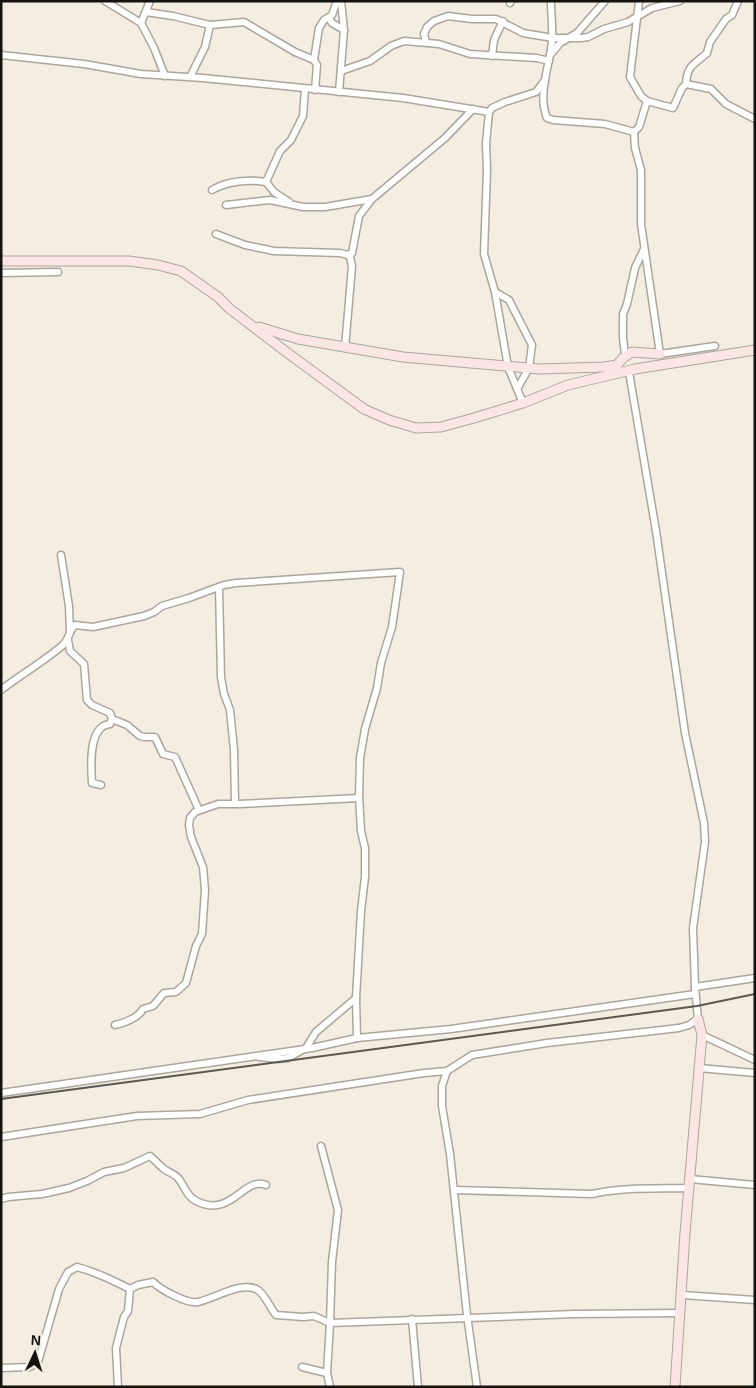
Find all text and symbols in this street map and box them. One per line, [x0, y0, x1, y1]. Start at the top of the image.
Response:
north arrow [10, 1328, 60, 1378]
text: N [30, 1332, 42, 1348]

